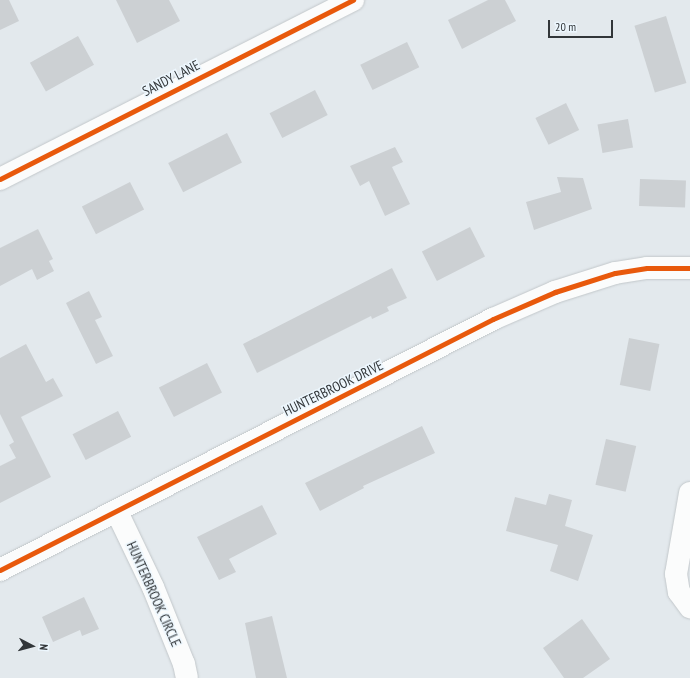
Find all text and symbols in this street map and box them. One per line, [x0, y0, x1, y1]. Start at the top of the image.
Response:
scale bar [550, 12, 615, 38]
text: 20 m [555, 19, 576, 34]
street label: SANDY LANE [139, 56, 203, 100]
street label: HUNTERBROOK DRIVE [280, 356, 386, 420]
street label: HUNTERBROOK CIRCLE [123, 539, 185, 649]
north arrow [12, 626, 52, 666]
text: N [37, 644, 51, 651]

